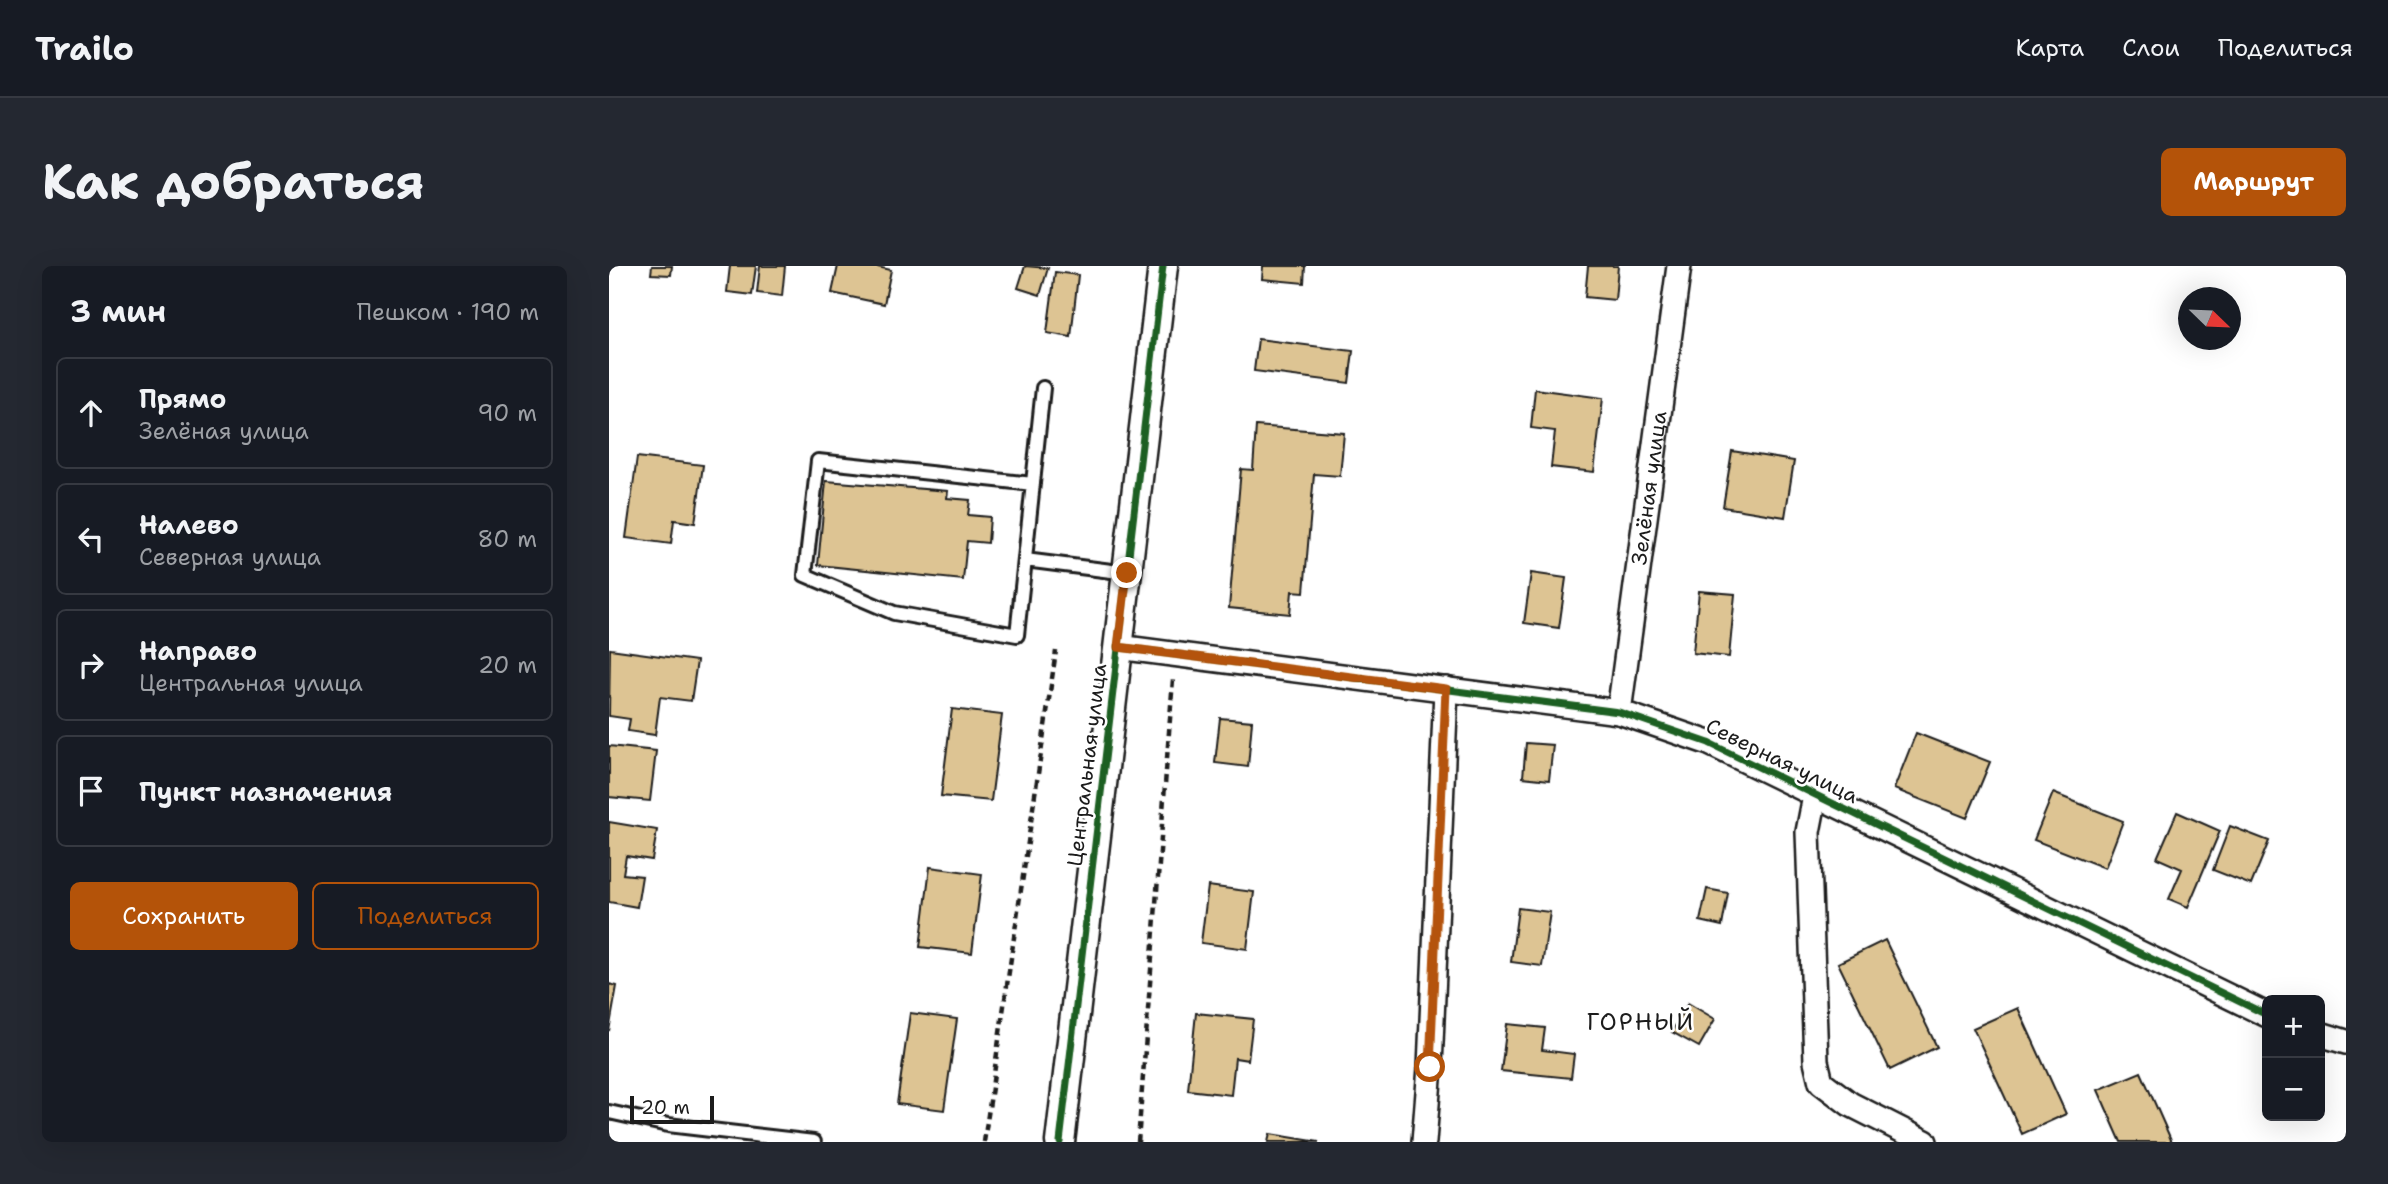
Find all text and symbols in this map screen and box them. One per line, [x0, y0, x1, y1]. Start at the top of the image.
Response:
text: Trailo [35, 26, 134, 71]
text: Карта [2016, 32, 2084, 64]
text: Слои [2122, 32, 2180, 64]
text: Поделиться [2218, 32, 2353, 64]
button: Маршрут [2161, 148, 2346, 216]
text: Как добраться [42, 149, 424, 215]
north arrow [2178, 287, 2241, 350]
text: 3 мин [70, 291, 166, 332]
text: Пешком · 190 m [357, 297, 539, 327]
text: Прямо [139, 381, 227, 416]
icon: ahead [72, 394, 110, 432]
text: 90 m [477, 398, 537, 428]
street label: Зелёная улица [1625, 409, 1673, 567]
text: Зелёная улица [139, 416, 309, 446]
text: Налево [139, 507, 239, 542]
icon: left [72, 520, 110, 558]
text: 80 m [478, 524, 537, 554]
text: Северная улица [139, 542, 321, 572]
route end [1111, 557, 1142, 588]
text: Направо [139, 633, 257, 668]
icon: right [72, 646, 110, 684]
text: 20 m [478, 650, 537, 680]
street label: Центральная улица [1061, 662, 1113, 868]
text: Центральная улица [139, 668, 363, 698]
street label: Северная улица [1701, 712, 1863, 810]
icon: arrive [72, 772, 110, 810]
text: Пункт назначения [139, 774, 392, 809]
button: Сохранить [70, 882, 298, 950]
button: Поделиться [312, 882, 539, 950]
map controls [2262, 995, 2325, 1121]
button: + [2262, 995, 2325, 1058]
district label: ГОРНЫЙ [1587, 1006, 1695, 1038]
route start [1414, 1051, 1445, 1082]
button: − [2262, 1058, 2325, 1121]
scale bar [630, 1093, 714, 1125]
text: 20 m [641, 1095, 690, 1120]

